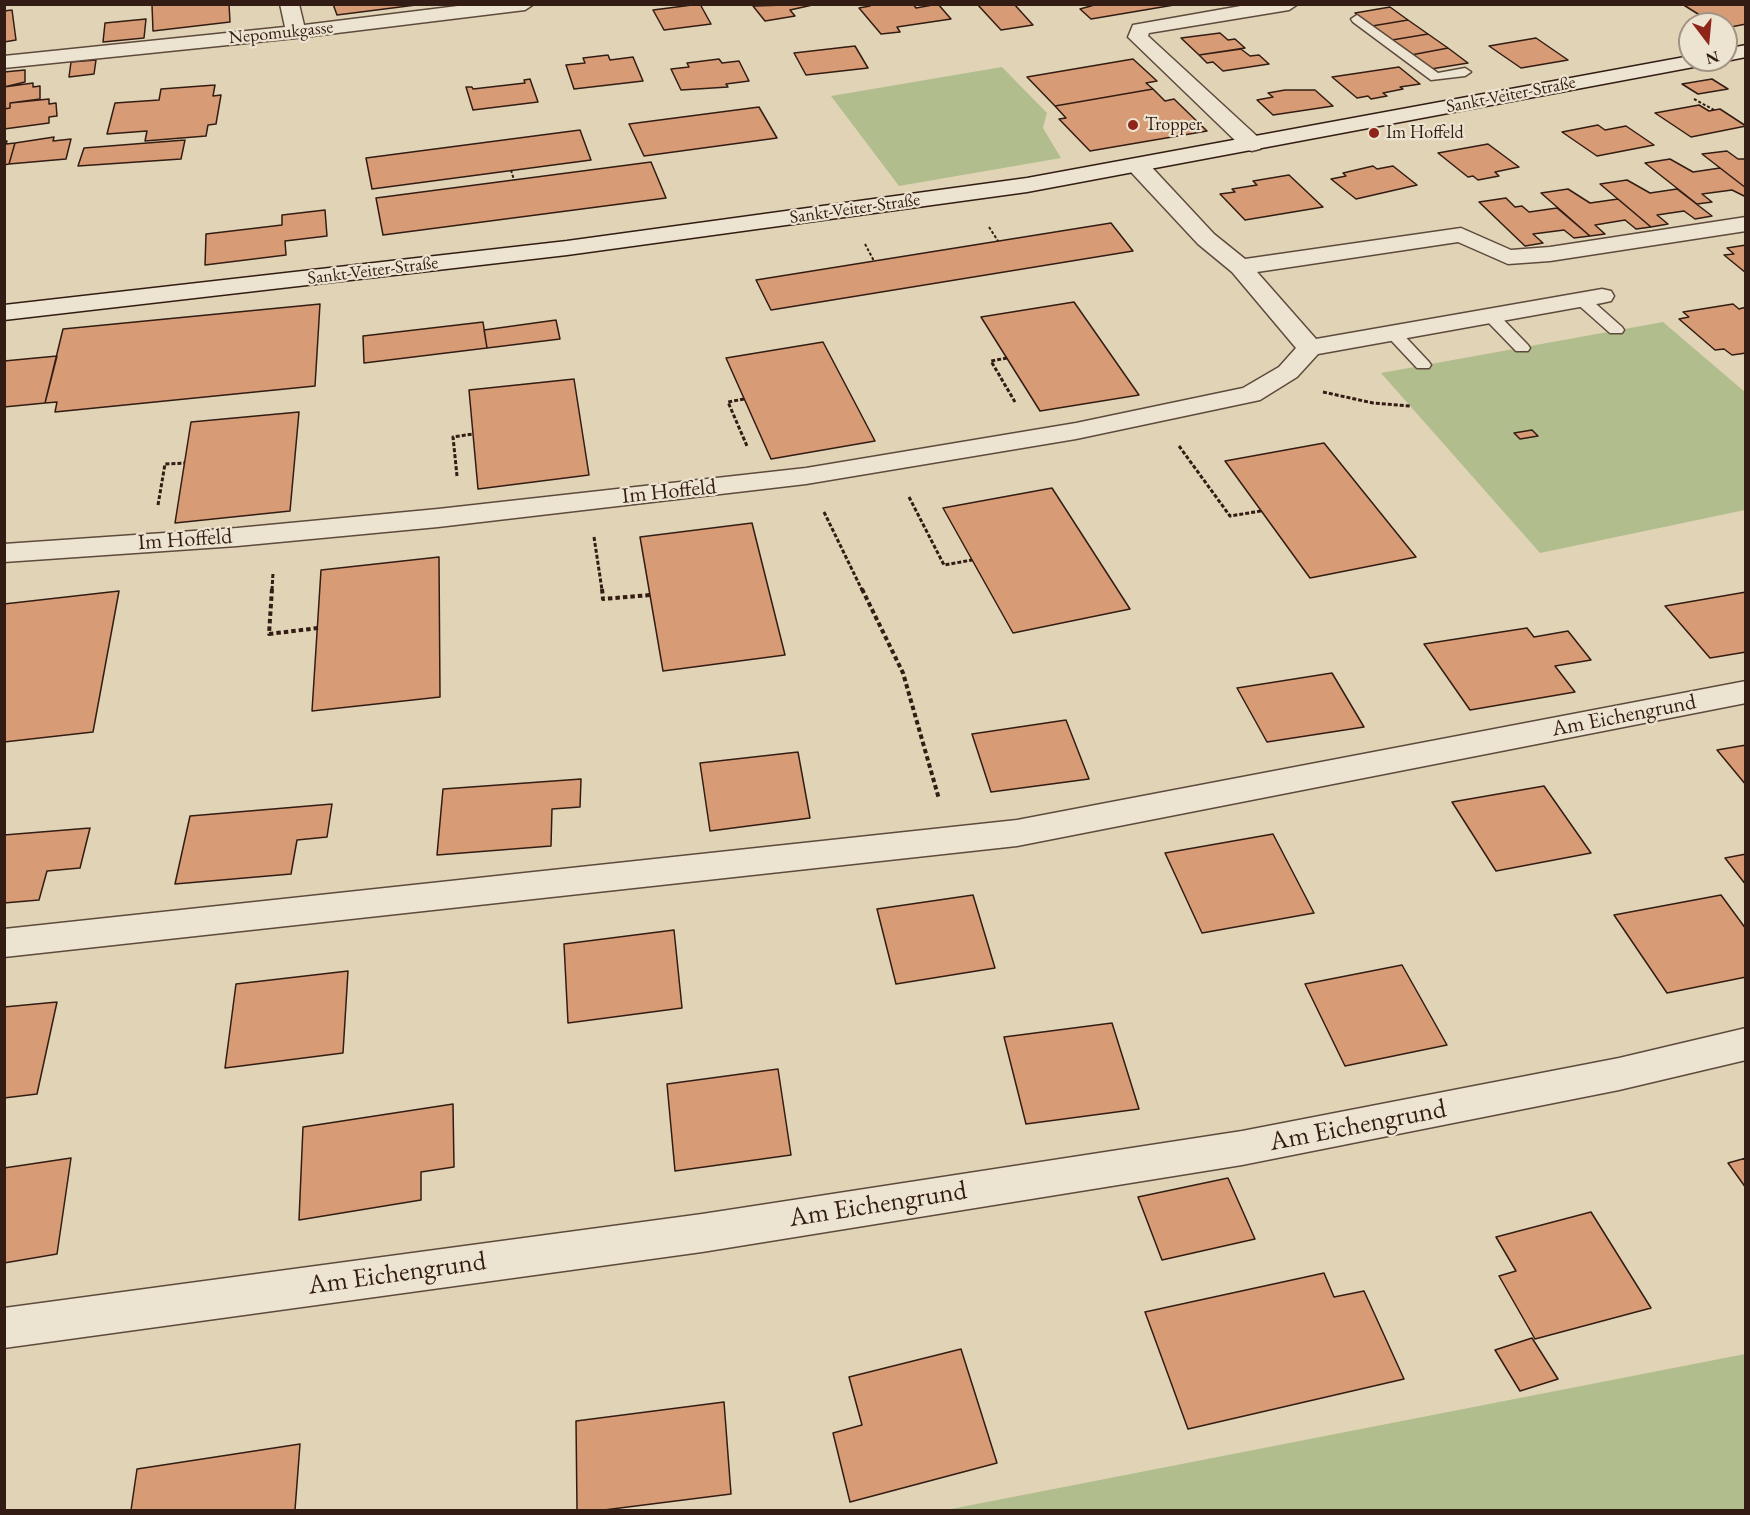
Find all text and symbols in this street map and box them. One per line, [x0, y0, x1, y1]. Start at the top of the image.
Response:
north arrow [1678, 12, 1738, 72]
street label: Nepomukgasse [228, 17, 334, 49]
text: N [1703, 46, 1722, 70]
street label: Sankt-Veiter-Straße [1444, 72, 1578, 118]
place label: Tropper [1145, 114, 1202, 136]
marker: Tropper [1126, 118, 1140, 132]
place label: Im Hoffeld [1386, 122, 1464, 144]
marker: Im Hoffeld [1367, 126, 1381, 140]
street label: Sankt-Veiter-Straße [788, 189, 922, 229]
street label: Sankt-Veiter-Straße [306, 252, 440, 290]
street label: Im Hoffeld [620, 474, 718, 510]
street label: Im Hoffeld [137, 524, 233, 556]
street label: Am Eichengrund [1550, 689, 1698, 743]
street label: Am Eichengrund [1267, 1093, 1449, 1159]
street label: Am Eichengrund [787, 1175, 969, 1235]
street label: Am Eichengrund [306, 1245, 488, 1303]

